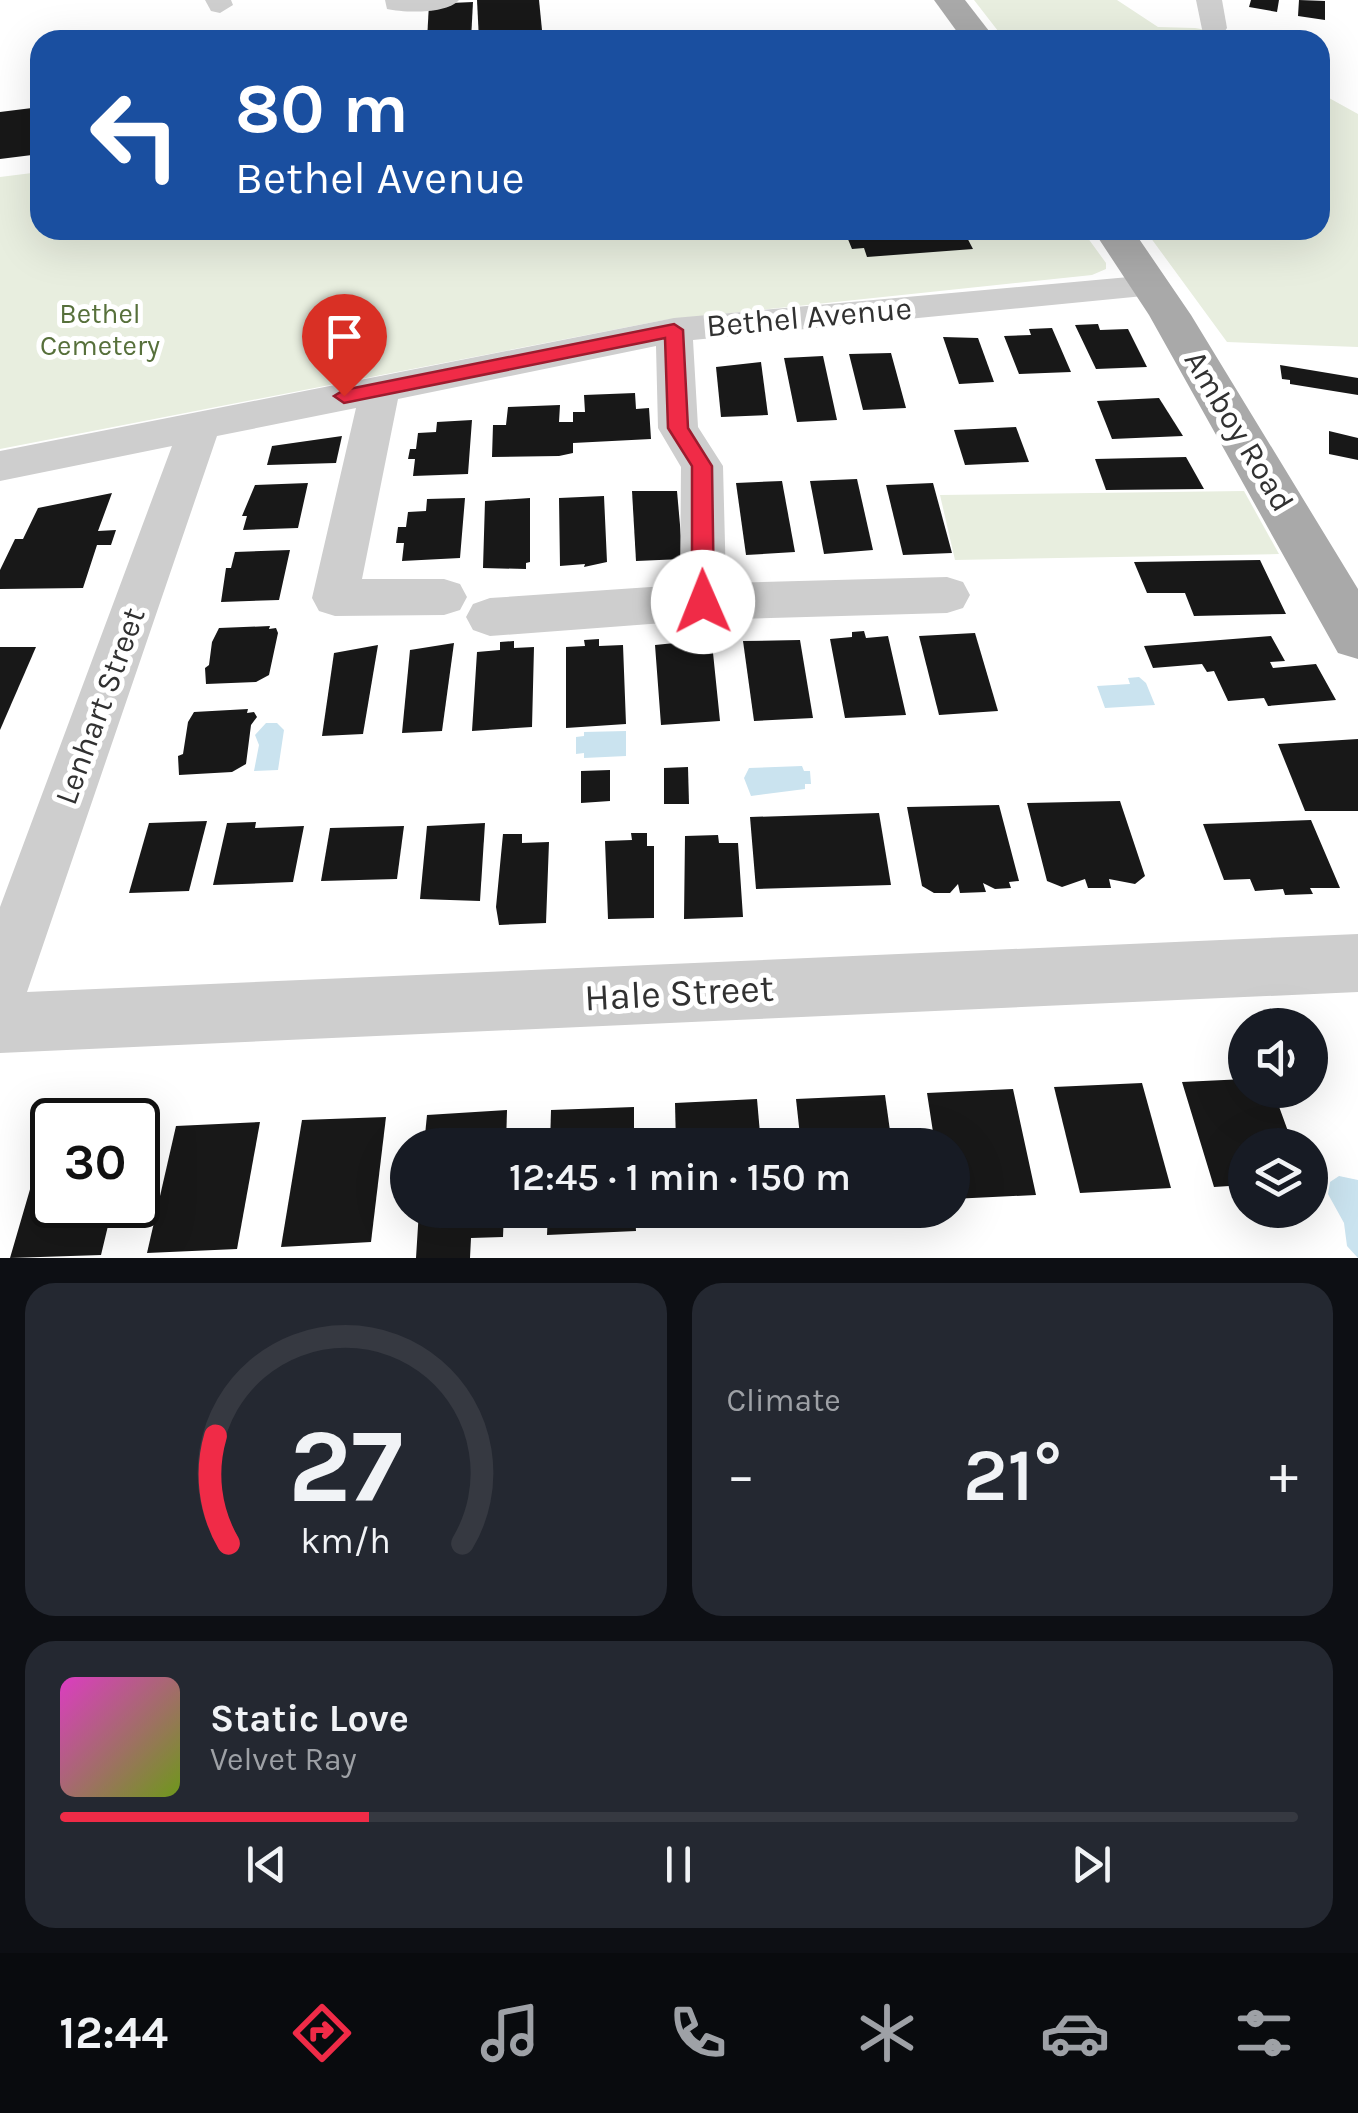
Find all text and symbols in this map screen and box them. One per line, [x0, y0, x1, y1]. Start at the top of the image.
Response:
text: 80 m [235, 68, 409, 150]
icon: left [70, 70, 200, 200]
text: Bethel Avenue [235, 152, 525, 204]
street label: Bethel Avenue [705, 290, 913, 344]
pin [302, 294, 387, 397]
park label: Bethel Cemetery [40, 297, 160, 362]
icon: arrive [317, 309, 372, 364]
street label: Amboy Road [1177, 344, 1301, 518]
position arrow [651, 550, 755, 654]
street label: Lenhart Street [47, 603, 153, 809]
street label: Hale Street [583, 966, 775, 1020]
map controls [1228, 1008, 1328, 1228]
button: sound [1228, 1008, 1328, 1108]
speed limit sign: 30 [30, 1098, 160, 1228]
button: layers [1228, 1128, 1328, 1228]
text: 12:45 · 1 min · 150 m [509, 1155, 851, 1200]
text: Climate [727, 1382, 841, 1419]
text: 27 [288, 1406, 403, 1527]
text: 21° [963, 1431, 1062, 1519]
text: − [727, 1443, 755, 1507]
text: + [1269, 1443, 1298, 1507]
text: km/h [300, 1520, 391, 1562]
text: Static Love [210, 1696, 409, 1741]
text: Velvet Ray [210, 1741, 357, 1778]
icon: previous [239, 1837, 294, 1892]
icon: pause [651, 1837, 706, 1892]
icon: next [1064, 1837, 1119, 1892]
icon: directions [287, 1998, 357, 2068]
icon: music [475, 1998, 545, 2068]
icon: phone [663, 1998, 733, 2068]
icon: climate [852, 1998, 922, 2068]
icon: car [1040, 1998, 1110, 2068]
icon: filters [1229, 1998, 1299, 2068]
text: 12:44 [59, 2007, 168, 2059]

